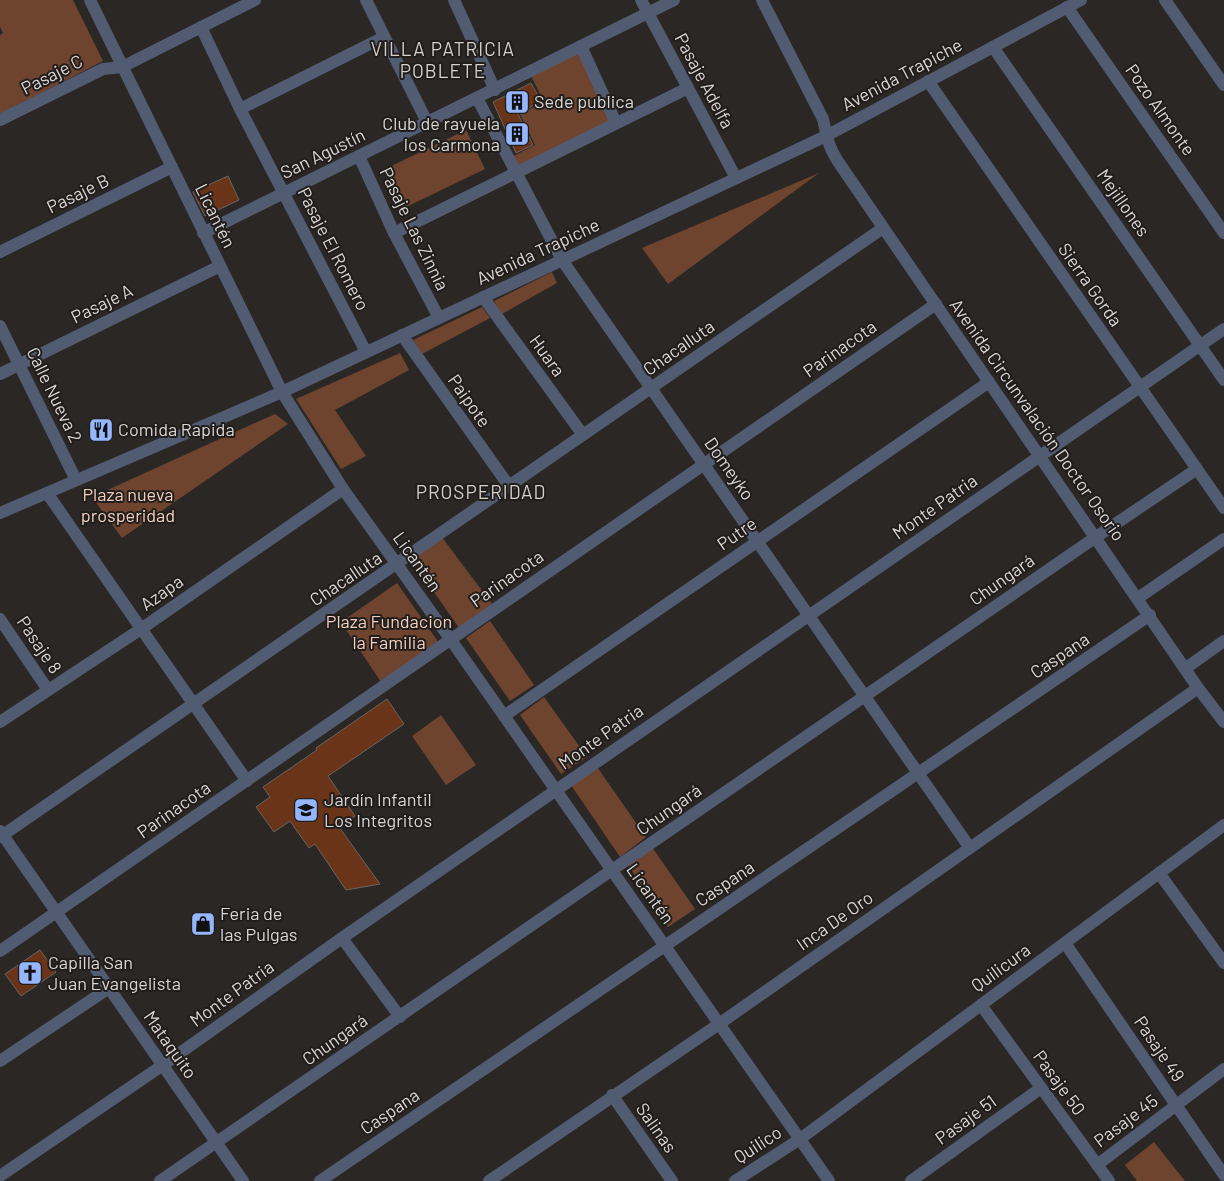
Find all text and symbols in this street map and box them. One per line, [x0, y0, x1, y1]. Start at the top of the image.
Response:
street label: Pasaje Adelfa [671, 29, 739, 132]
street label: Avenida Trapiche [838, 33, 966, 115]
district label: VILLA PATRICIA POBLETE [371, 37, 515, 82]
street label: Pasaje C [17, 49, 86, 99]
street label: Pozo Almonte [1121, 59, 1200, 159]
building icon: Sede publica [504, 89, 530, 115]
place label: Sede publica [534, 90, 634, 112]
place label: Club de rayuela los Carmona [382, 112, 500, 155]
building icon: Club de rayuela los Carmona [504, 121, 530, 147]
street label: San Agustín [277, 123, 369, 183]
street label: Pasaje Las Zinnia [376, 163, 454, 294]
street label: Mejillones [1093, 164, 1155, 240]
street label: Pasaje B [43, 169, 112, 218]
street label: Licantén [191, 180, 241, 251]
street label: Pasaje El Romero [293, 183, 374, 314]
street label: Avenida Trapiche [473, 213, 603, 289]
street label: Sierra Gorda [1054, 238, 1128, 330]
street label: Pasaje A [67, 279, 136, 327]
street label: Avenida Circunvalación Doctor Osorio [945, 294, 1130, 545]
street label: Chacalluta [639, 315, 718, 380]
street label: Parinacota [798, 315, 880, 381]
street label: Huara [525, 330, 570, 381]
street label: Calle Nueva 2 [22, 343, 87, 446]
street label: Paipote [444, 370, 496, 431]
restaurant icon: Comida Rapida [88, 417, 114, 443]
place label: Comida Rapida [118, 418, 235, 440]
street label: Domeyko [700, 433, 759, 504]
street label: Monte Patria [888, 469, 981, 543]
district label: PROSPERIDAD [416, 480, 546, 503]
park label: Plaza nueva prosperidad [81, 483, 175, 526]
street label: Putre [713, 512, 760, 555]
street label: Licantén [389, 527, 447, 596]
street label: Parinacota [465, 545, 547, 611]
street label: Chacalluta [305, 546, 386, 610]
street label: Chungará [965, 549, 1038, 610]
street label: Azapa [136, 570, 187, 615]
park label: Plaza Fundacion la Familia [326, 610, 452, 653]
street label: Pasaje 8 [13, 611, 67, 677]
street label: Caspana [1026, 627, 1093, 683]
street label: Monte Patria [554, 699, 647, 773]
street label: Parinacota [132, 776, 214, 842]
street label: Chungará [632, 779, 705, 840]
place label: Jardín Infantil Los Integritos [324, 788, 432, 831]
school or university icon: Jardín Infantil Los Integritos [293, 797, 319, 823]
street label: Caspana [691, 855, 758, 911]
street label: Licantén [622, 859, 680, 928]
street label: Inca De Oro [792, 886, 877, 954]
place label: Feria de las Pulgas [220, 902, 298, 945]
shop icon: Feria de las Pulgas [190, 911, 216, 937]
street label: Quilicura [966, 938, 1034, 996]
place label: Capilla San Juan Evangelista [48, 951, 181, 994]
street label: Monte Patria [185, 955, 278, 1031]
church icon: Capilla San Juan Evangelista [17, 960, 43, 986]
street label: Mataquito [139, 1006, 202, 1083]
street label: Chungará [298, 1009, 371, 1070]
street label: Pasaje 49 [1130, 1011, 1190, 1085]
street label: Pasaje 50 [1029, 1046, 1091, 1119]
street label: Caspana [356, 1083, 423, 1139]
street label: Pasaje 45 [1089, 1089, 1162, 1151]
street label: Pasaje 51 [931, 1090, 1000, 1149]
street label: Salinas [632, 1098, 682, 1157]
street label: Quilico [729, 1121, 785, 1168]

